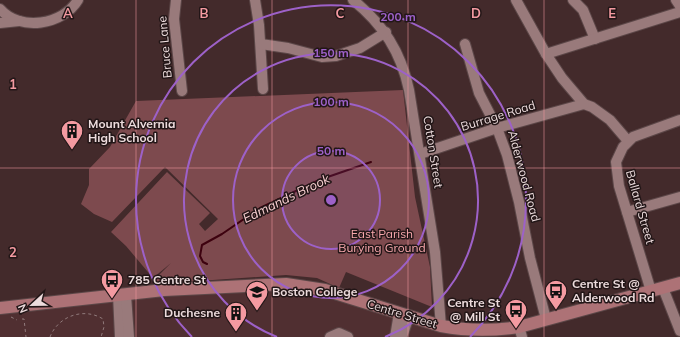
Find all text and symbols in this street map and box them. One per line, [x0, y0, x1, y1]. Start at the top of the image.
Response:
text: A [63, 5, 73, 21]
text: B [200, 5, 209, 21]
text: C [336, 5, 345, 21]
text: D [471, 5, 481, 21]
text: E [608, 5, 616, 21]
text: 200 m [380, 9, 416, 24]
street label: Bruce Lane [154, 15, 175, 79]
text: 150 m [313, 45, 349, 60]
text: 1 [9, 76, 17, 92]
text: 100 m [313, 94, 349, 109]
street label: Burrage Road [459, 97, 537, 134]
street label: Cotton Street [420, 115, 447, 189]
place label: Mount Alvernia High School [88, 116, 175, 145]
building icon: Mount Alvernia High School [59, 118, 85, 151]
street label: Alderwood Road [505, 129, 544, 223]
text: 50 m [317, 143, 345, 158]
street label: Ballard Street [623, 168, 658, 245]
water label: Edmands Brook [240, 170, 332, 226]
centre of rings [324, 193, 338, 207]
park label: East Parish Burying Ground [338, 226, 426, 255]
text: 2 [9, 244, 17, 260]
bus stop icon: 785 Centre St [99, 267, 125, 300]
place label: 785 Centre St [128, 272, 206, 287]
place label: Centre St @ Alderwood Rd [572, 276, 654, 305]
bus stop icon: Centre St @ Alderwood Rd [543, 278, 569, 311]
school or university icon: Boston College [244, 279, 270, 312]
place label: Boston College [272, 284, 358, 299]
north arrow [12, 285, 52, 325]
place label: Centre St @ Mill St [447, 295, 500, 324]
street label: Centre Street [365, 296, 439, 331]
bus stop icon: Centre St @ Mill St [503, 297, 529, 330]
building icon: Duchesne [223, 300, 249, 333]
text: N [15, 302, 31, 315]
place label: Duchesne [164, 305, 220, 320]

